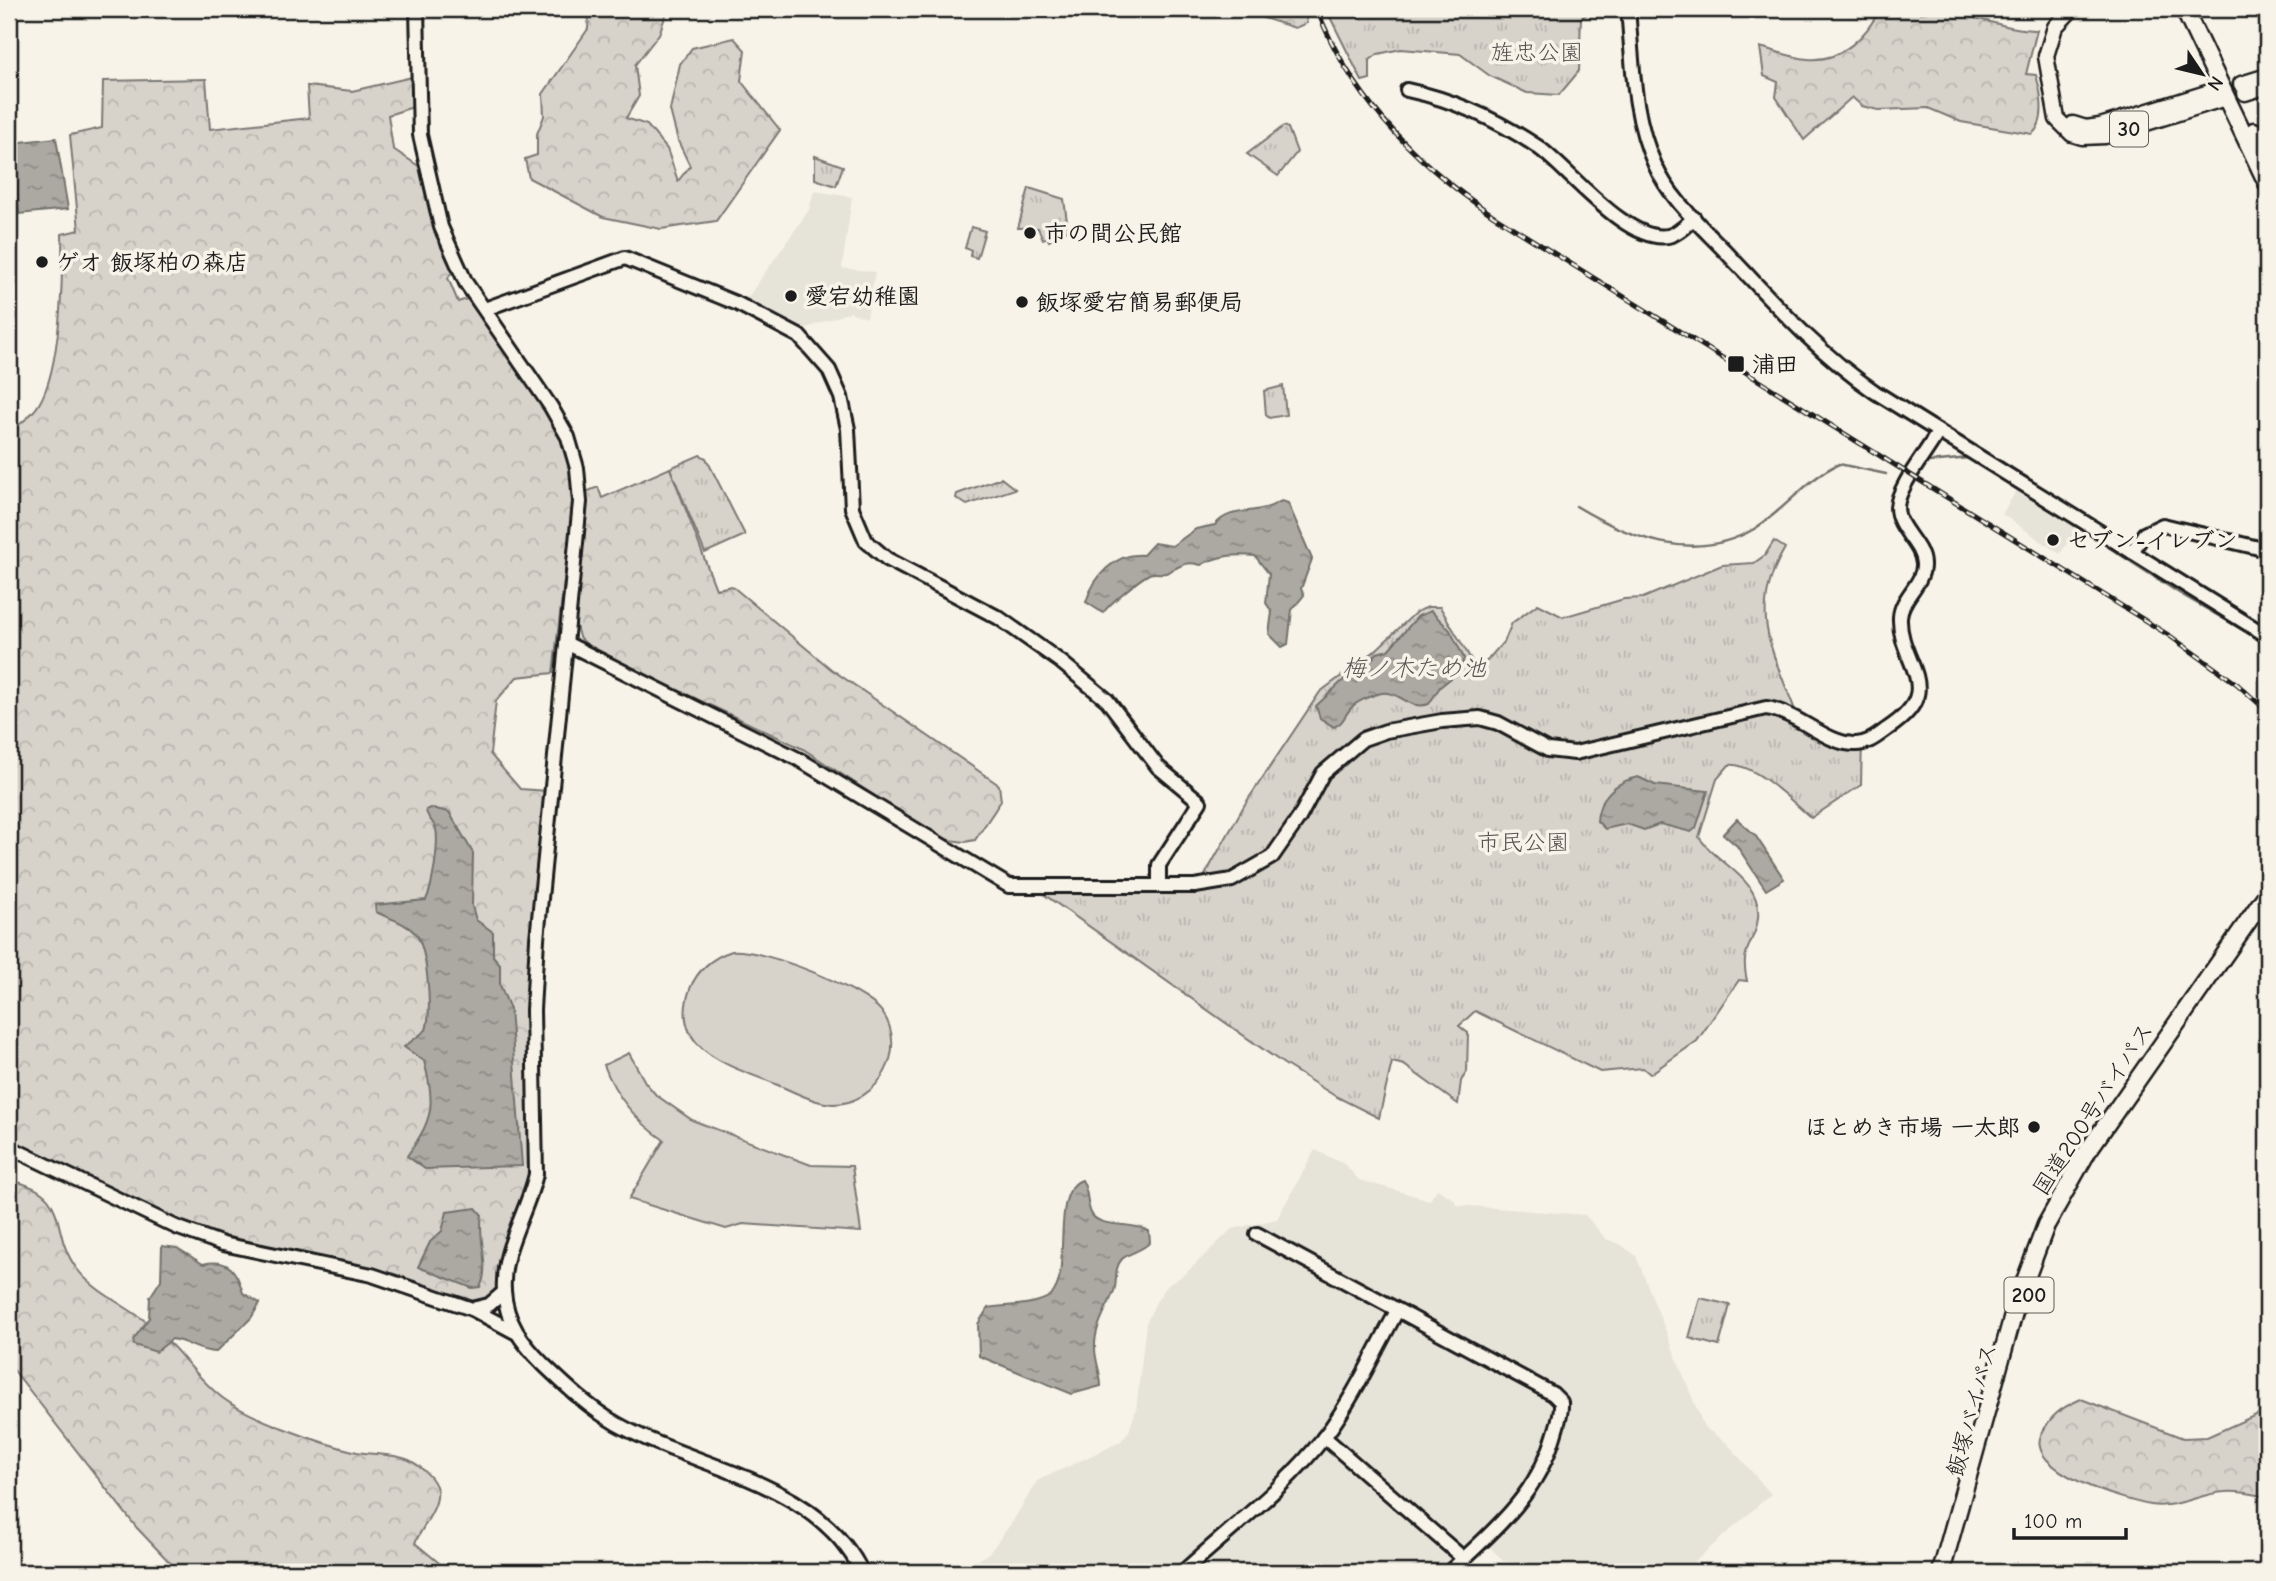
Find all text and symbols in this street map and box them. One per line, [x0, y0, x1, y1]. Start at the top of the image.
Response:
north arrow [2168, 38, 2238, 108]
park label: 旌忠公園 [1491, 39, 1583, 66]
text: N [2203, 72, 2228, 95]
road number: 30 [2110, 111, 2148, 146]
place label: 市の間公民館 [1044, 220, 1182, 247]
marker: 市の間公民館 [1022, 225, 1038, 241]
place label: ゲオ 飯塚柏の森店 [56, 249, 248, 276]
marker: ゲオ 飯塚柏の森店 [34, 254, 50, 270]
place label: 愛宕幼稚園 [805, 283, 920, 310]
marker: 愛宕幼稚園 [783, 288, 799, 304]
place label: 飯塚愛宕簡易郵便局 [1036, 289, 1243, 316]
marker: 飯塚愛宕簡易郵便局 [1014, 294, 1030, 310]
place label: 浦田 [1752, 351, 1798, 378]
marker: 浦田 [1726, 354, 1746, 374]
place label: セブン-イレブン [2067, 527, 2237, 554]
marker: セブン-イレブン [2045, 532, 2061, 548]
water label: 梅ノ木ため池 [1342, 654, 1487, 682]
park label: 市民公園 [1477, 829, 1569, 856]
street label: 国道200号バイパス [2027, 1018, 2159, 1200]
place label: ほとめき市場 一太郎 [1805, 1114, 2020, 1141]
marker: ほとめき市場 一太郎 [2026, 1119, 2042, 1135]
road number: 200 [2004, 1278, 2054, 1312]
street label: 飯塚バイパス [1941, 1340, 2003, 1480]
scale bar [2014, 1497, 2126, 1541]
text: 100 m [2024, 1509, 2082, 1533]

